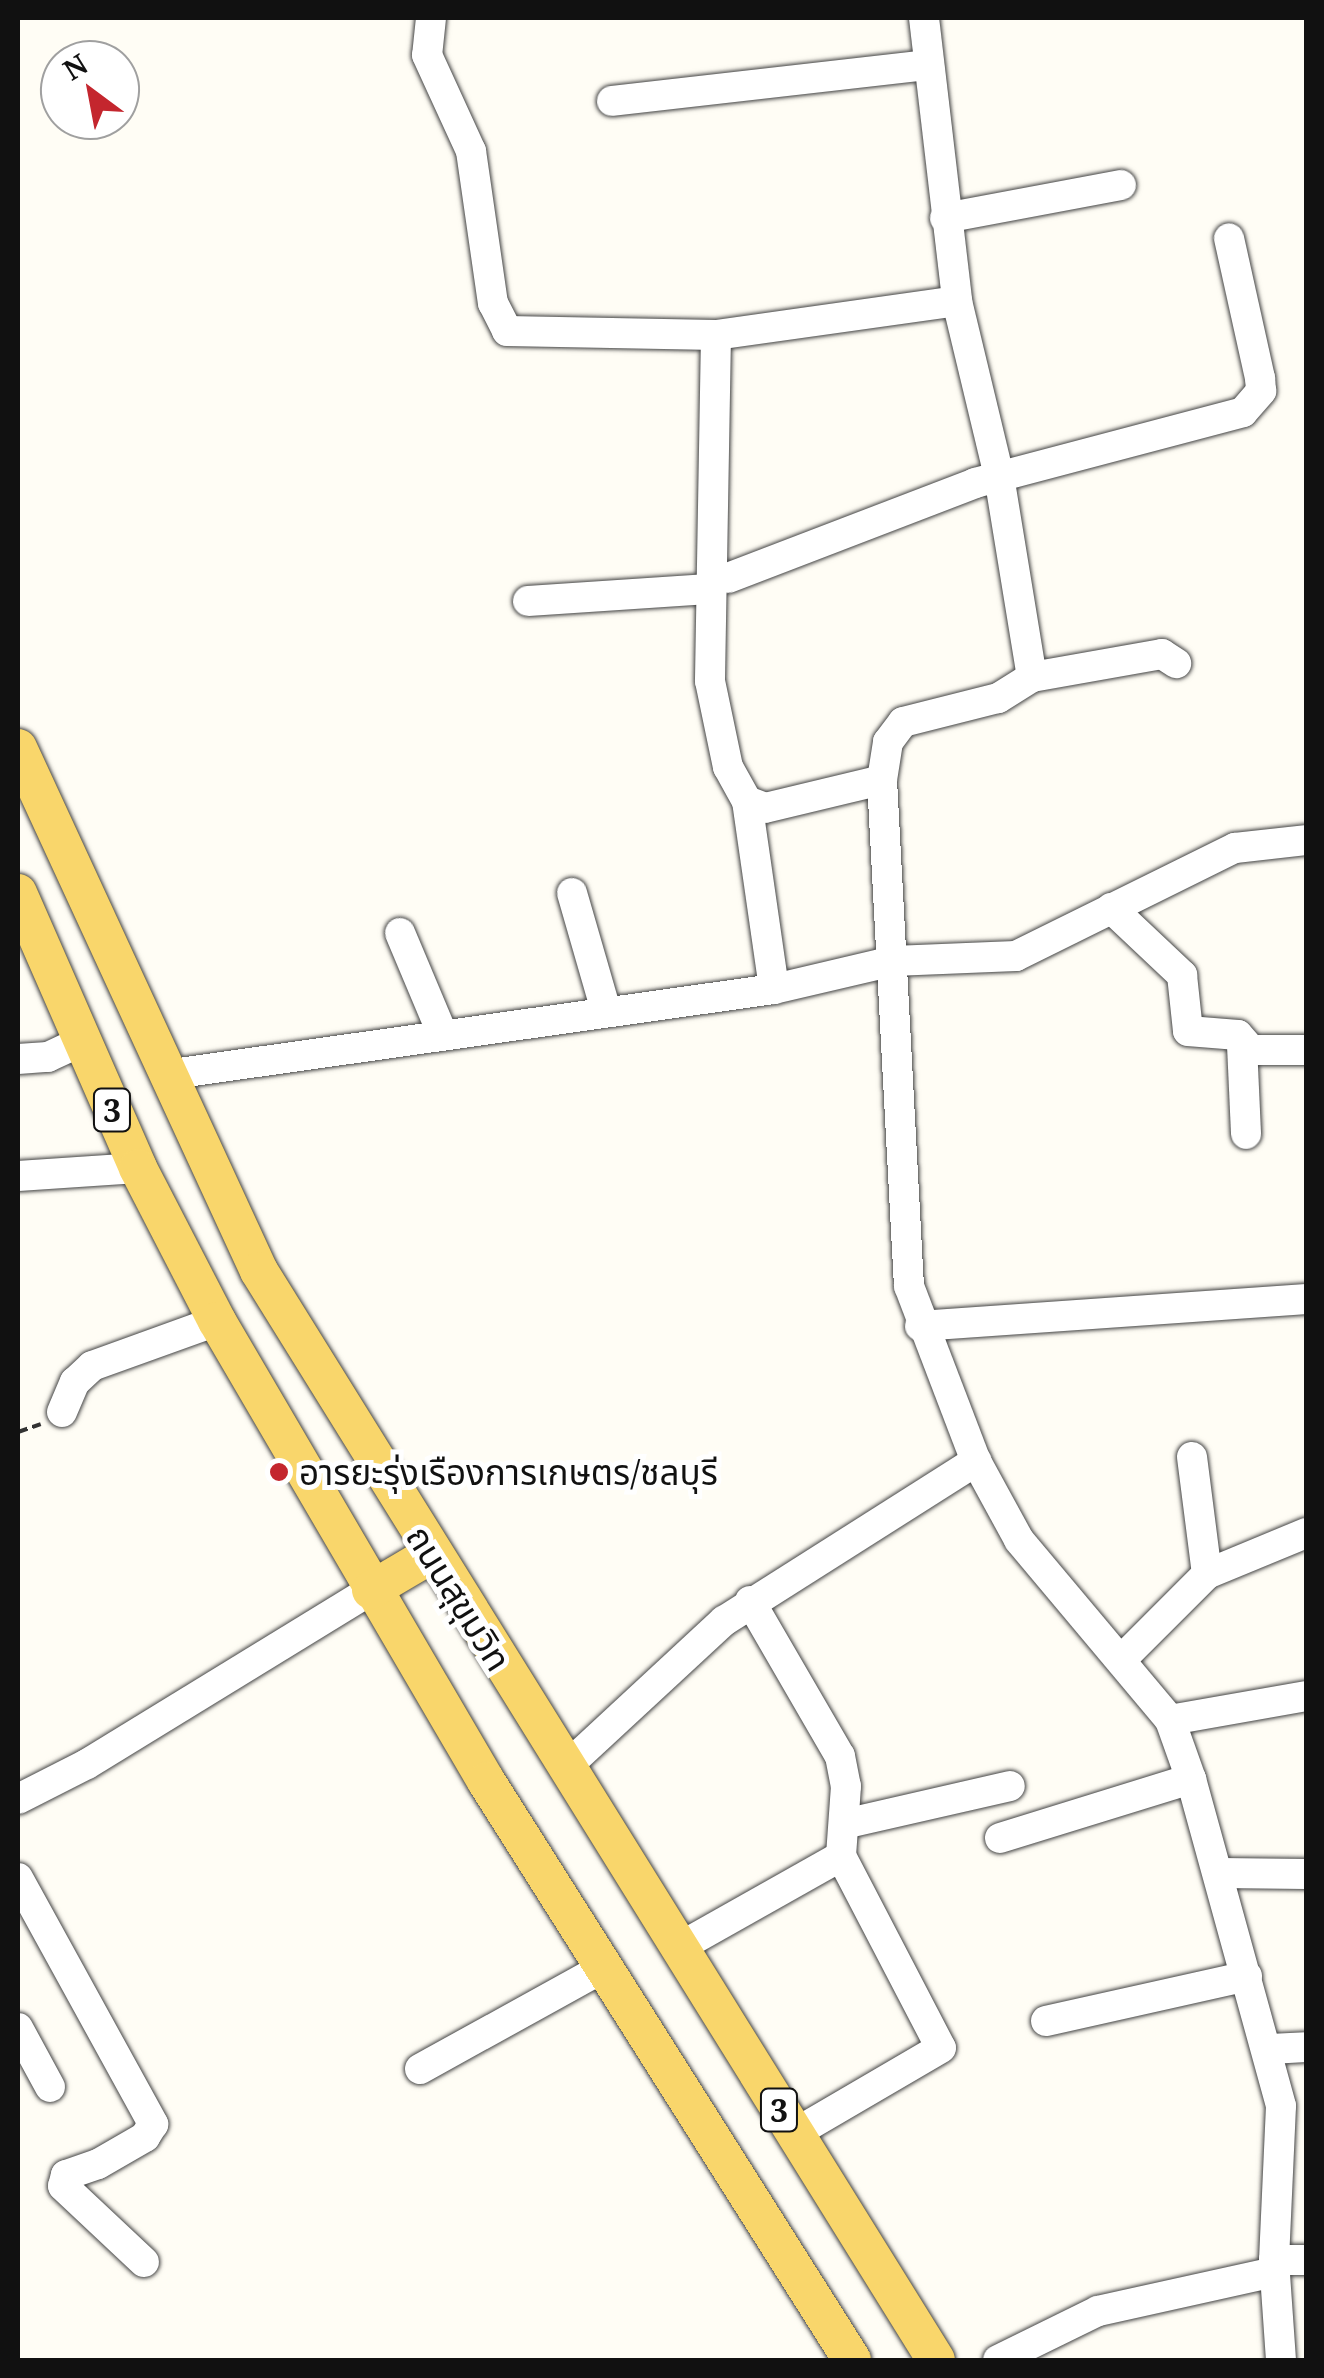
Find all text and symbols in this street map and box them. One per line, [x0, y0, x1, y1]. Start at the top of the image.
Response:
north arrow [40, 40, 140, 140]
text: N [56, 44, 95, 88]
road number: 3 [92, 1083, 132, 1137]
place label: อารยะรุ่งเรืองการเกษตร/ชลบุรี [299, 1451, 718, 1493]
marker: อารยะรุ่งเรืองการเกษตร/ชลบุรี [268, 1461, 290, 1483]
street label: ถนนสุขุมวิท [398, 1518, 520, 1678]
road number: 3 [759, 2083, 799, 2137]

